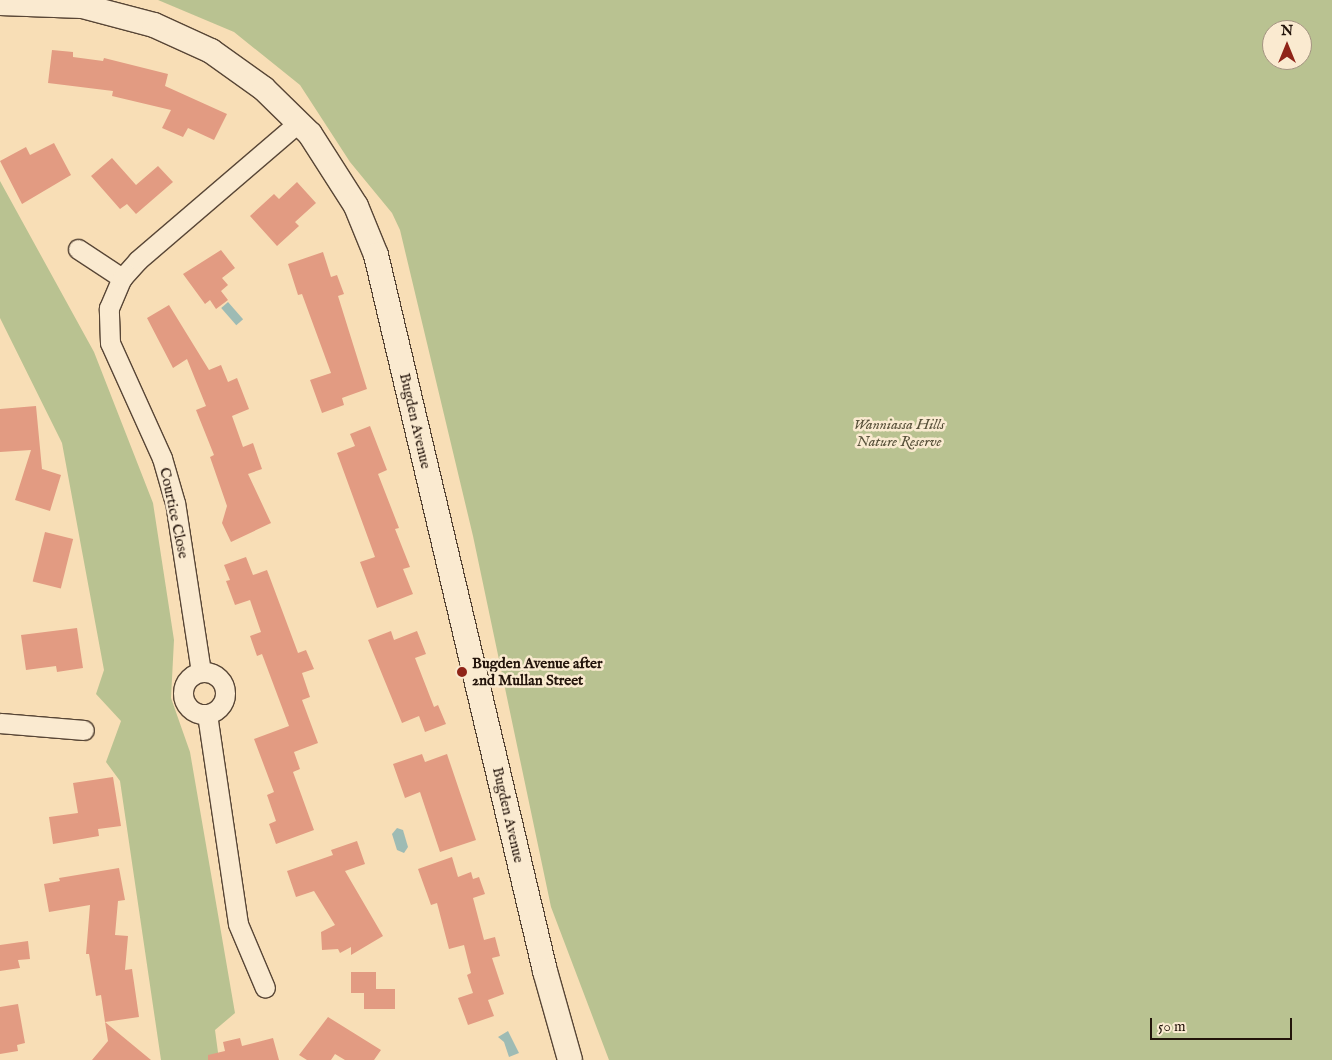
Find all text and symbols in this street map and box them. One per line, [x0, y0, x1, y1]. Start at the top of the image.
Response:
north arrow [1262, 20, 1312, 70]
text: N [1281, 22, 1293, 40]
street label: Bugden Avenue [395, 371, 435, 471]
park label: Wanniassa Hills Nature Reserve [853, 415, 945, 450]
street label: Courtice Close [156, 466, 192, 560]
place label: Bugden Avenue after 2nd Mullan Street [472, 654, 602, 689]
marker: Bugden Avenue after 2nd Mullan Street [456, 666, 468, 678]
street label: Bugden Avenue [488, 765, 528, 865]
scale bar [1152, 1008, 1294, 1040]
text: 50 m [1158, 1017, 1186, 1036]

